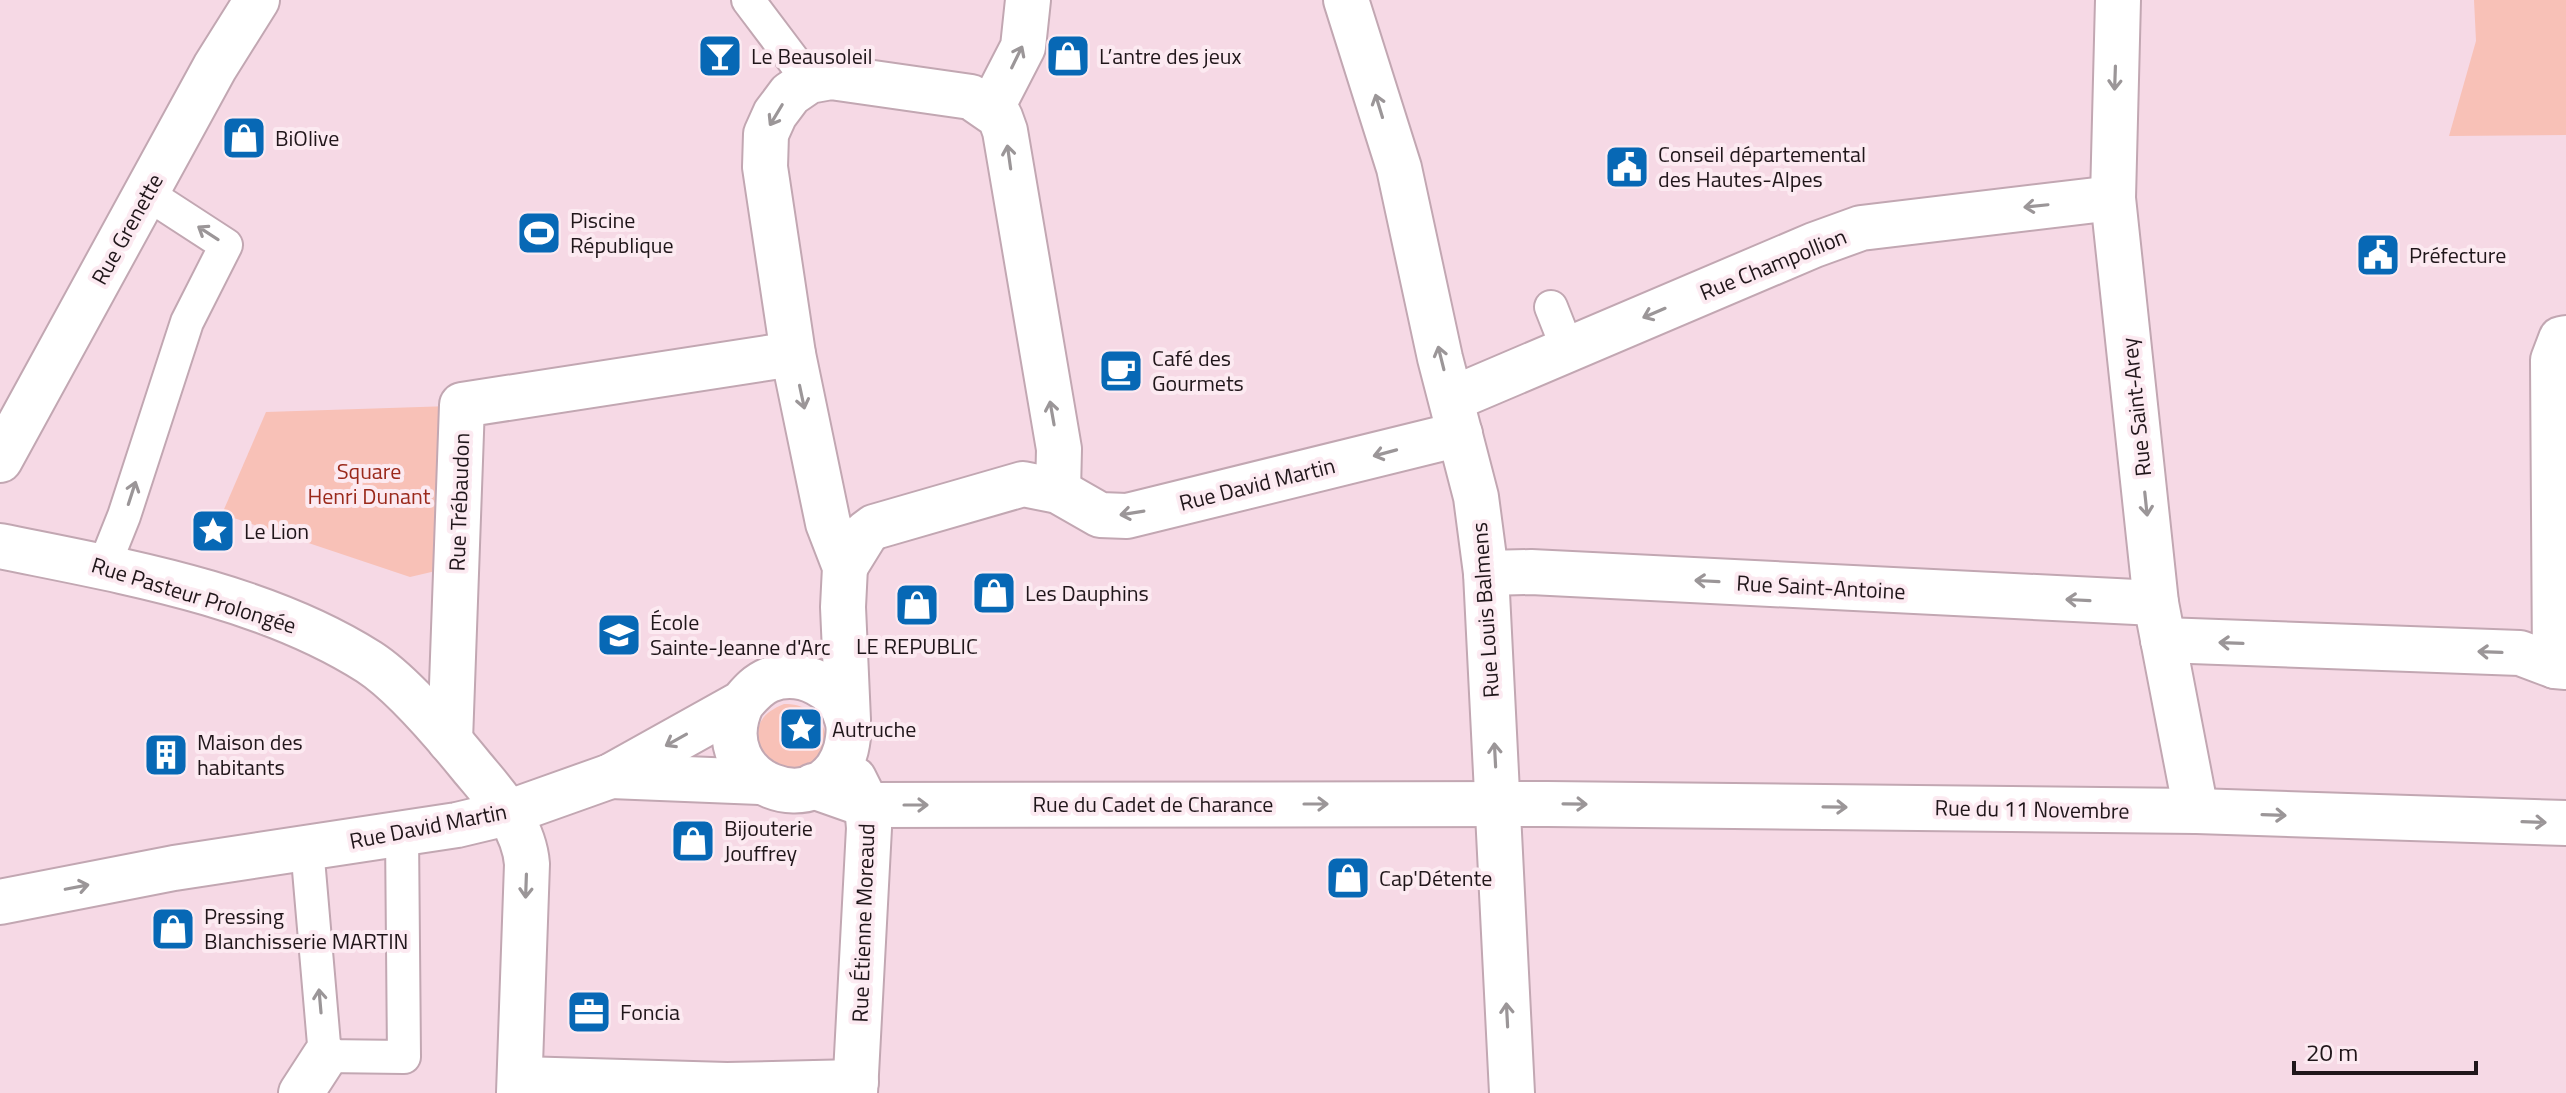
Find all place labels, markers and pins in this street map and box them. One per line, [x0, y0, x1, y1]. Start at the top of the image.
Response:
bar icon: Le Beausoleil [696, 32, 744, 80]
shop icon: L’antre des jeux [1044, 32, 1092, 80]
place label: Le Beausoleil [751, 39, 873, 73]
place label: L’antre des jeux [1099, 39, 1241, 73]
shop icon: BiOlive [220, 114, 268, 162]
place label: BiOlive [275, 121, 339, 155]
place label: Conseil départemental des Hautes-Alpes [1658, 137, 1866, 196]
public building icon: Conseil départemental des Hautes-Alpes [1603, 143, 1651, 191]
place label: Piscine République [570, 203, 674, 262]
sports icon: Piscine République [515, 209, 563, 257]
public building icon: Préfecture [2354, 231, 2402, 279]
place label: Préfecture [2409, 238, 2506, 272]
place label: Café des Gourmets [1152, 341, 1244, 400]
cafe icon: Café des Gourmets [1097, 347, 1145, 395]
place icon: Le Lion [189, 507, 237, 555]
place label: Le Lion [244, 514, 309, 548]
shop icon: Les Dauphins [970, 569, 1018, 617]
place label: Les Dauphins [1025, 576, 1149, 610]
shop icon: LE REPUBLIC [893, 581, 941, 629]
place label: École Sainte-Jeanne d'Arc [650, 605, 831, 664]
school or university icon: École Sainte-Jeanne d'Arc [595, 611, 643, 659]
place label: LE REPUBLIC [856, 629, 978, 663]
place icon: Autruche [777, 705, 825, 753]
place label: Autruche [832, 712, 916, 746]
place label: Maison des habitants [197, 725, 303, 784]
building icon: Maison des habitants [142, 731, 190, 779]
place label: Bijouterie Jouffrey [724, 811, 813, 870]
shop icon: Bijouterie Jouffrey [669, 817, 717, 865]
shop icon: Cap'Détente [1324, 854, 1372, 902]
place label: Cap'Détente [1379, 861, 1492, 895]
place label: Pressing Blanchisserie MARTIN [204, 899, 408, 958]
shop icon: Pressing Blanchisserie MARTIN [149, 905, 197, 953]
office icon: Foncia [565, 988, 613, 1036]
place label: Foncia [620, 995, 680, 1029]

